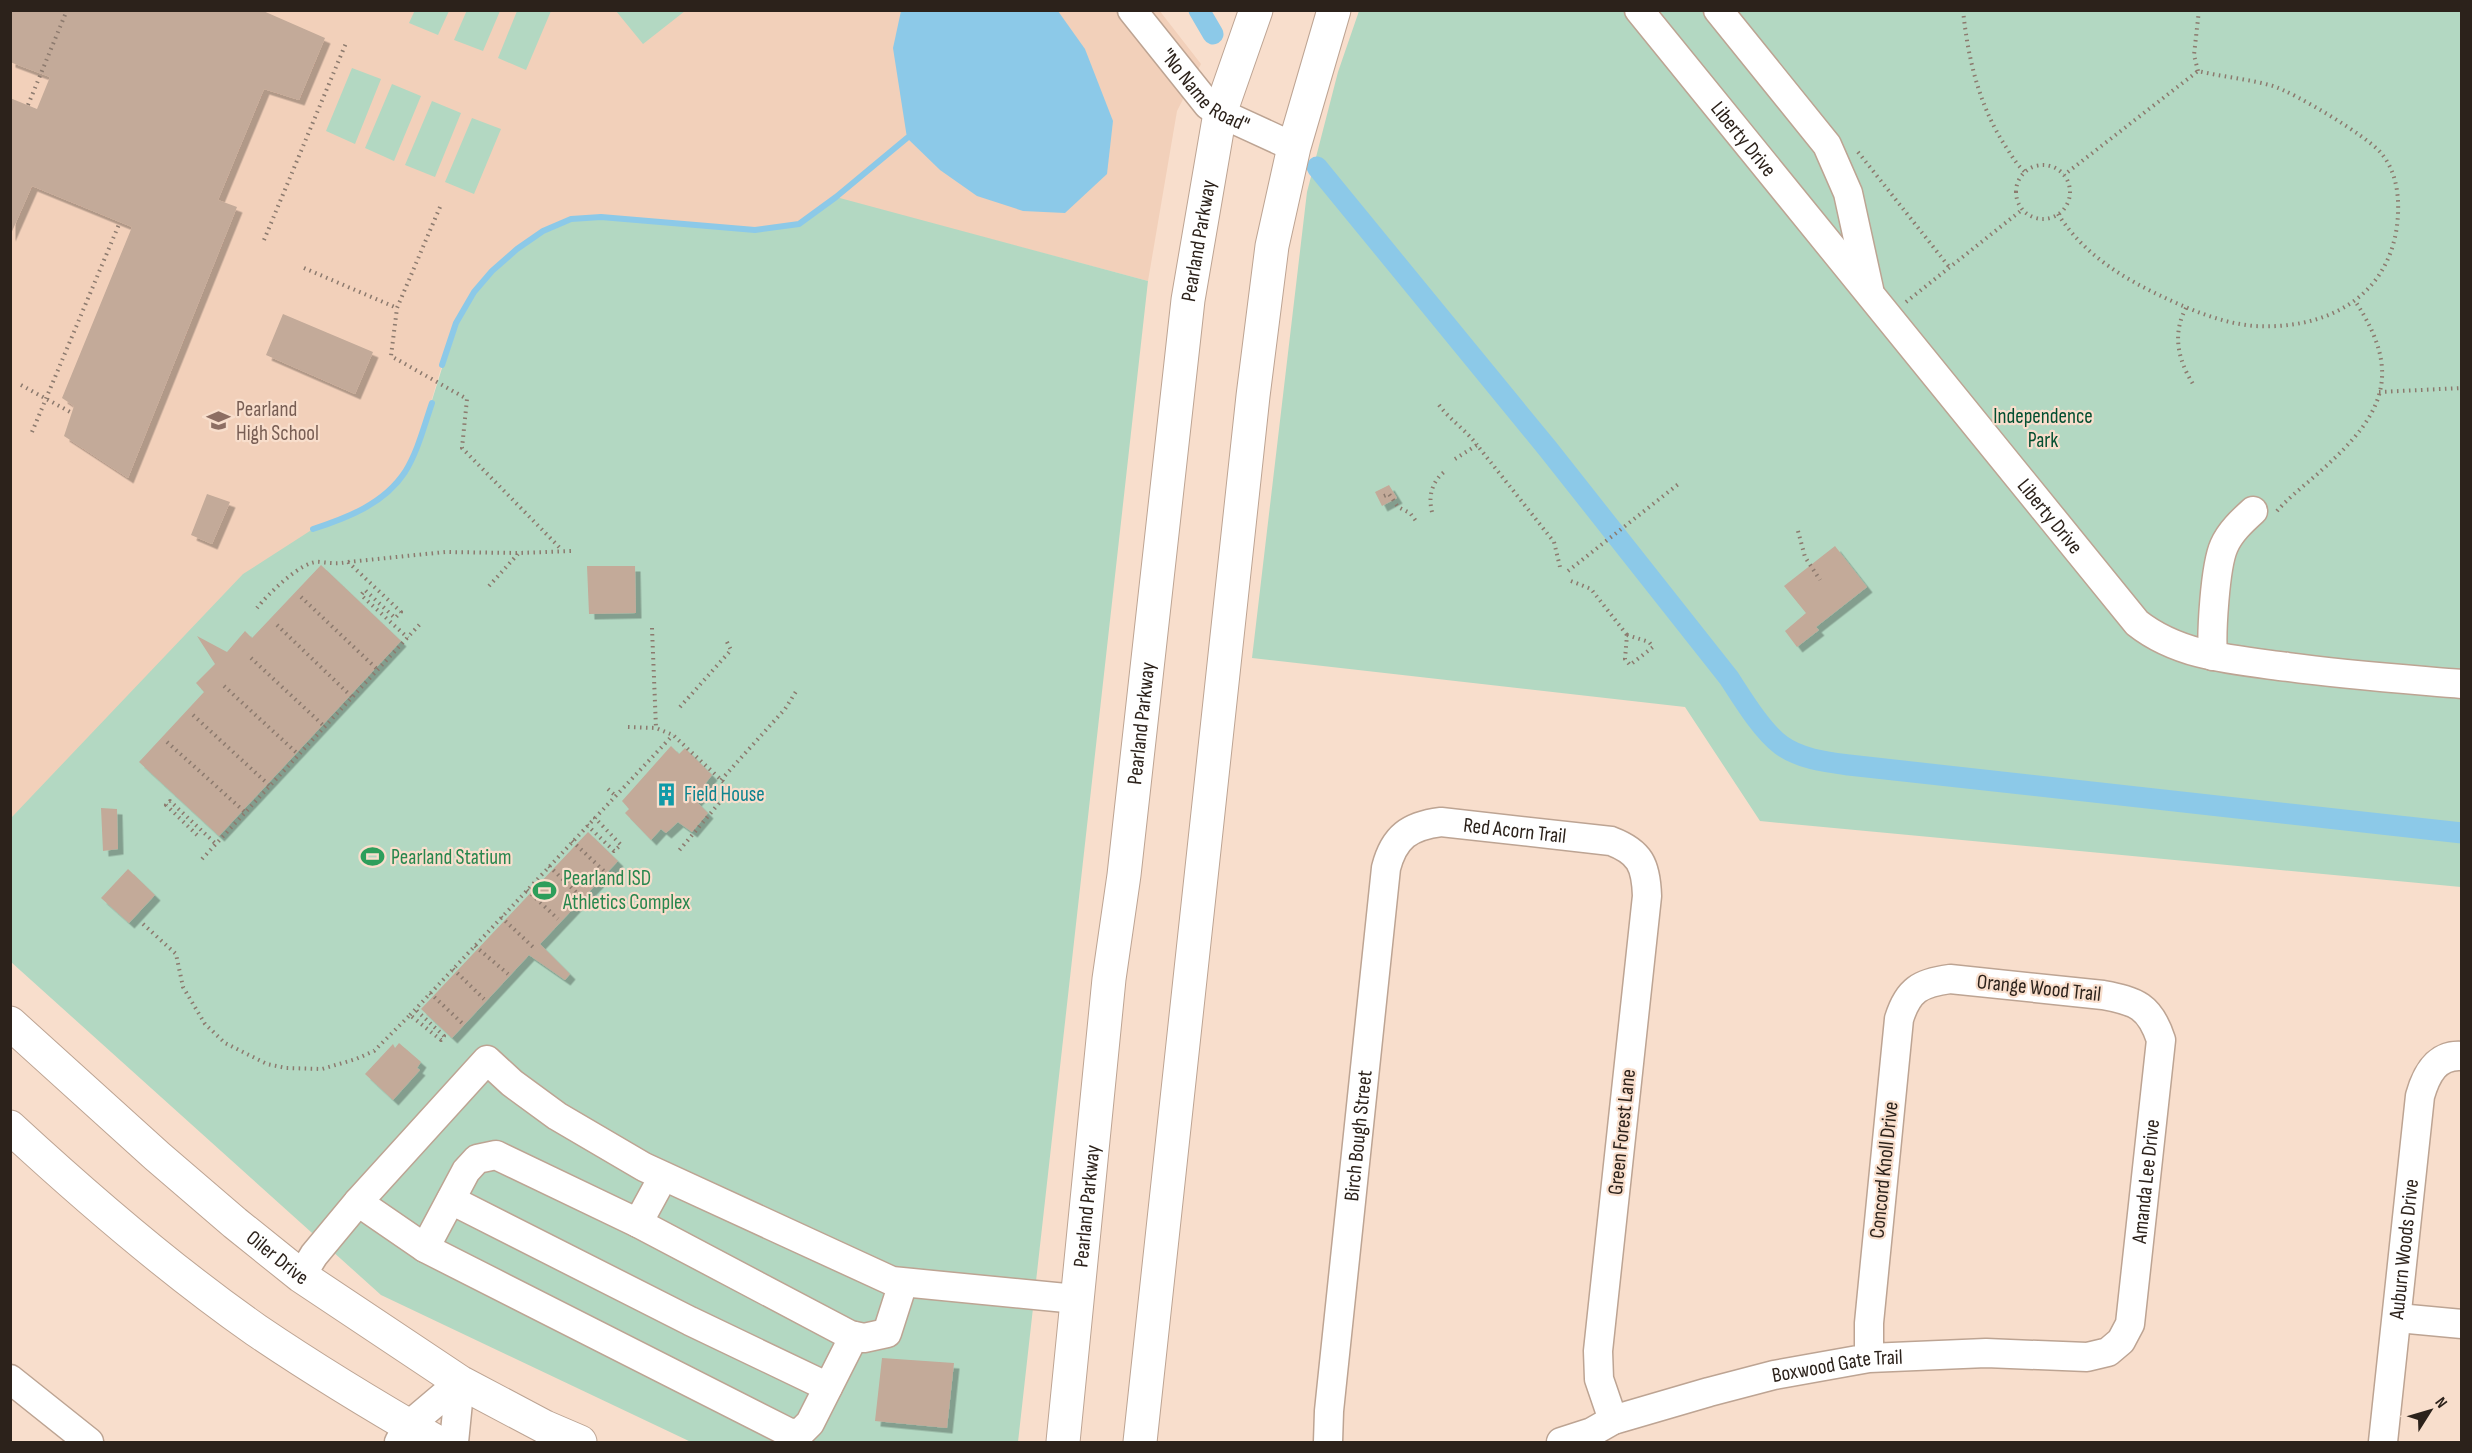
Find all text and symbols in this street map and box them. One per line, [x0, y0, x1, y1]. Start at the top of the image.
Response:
street label: "No Name Road" [1155, 44, 1253, 137]
street label: Liberty Drive [1706, 96, 1782, 182]
street label: Pearland Parkway [1175, 178, 1221, 303]
place label: Pearland High School [236, 397, 319, 446]
park label: Independence Park [1993, 404, 2093, 453]
school or university icon: Pearland High School [205, 408, 231, 434]
street label: Liberty Drive [2012, 473, 2088, 559]
street label: Pearland Parkway [1122, 661, 1160, 786]
building icon: Field House [653, 781, 679, 807]
place label: Field House [684, 782, 765, 807]
street label: Red Acorn Trail [1462, 812, 1568, 848]
sports icon: Pearland Statium [360, 844, 386, 870]
place label: Pearland Statium [391, 845, 511, 870]
place label: Pearland ISD Athletics Complex [562, 866, 690, 915]
sports icon: Pearland ISD Athletics Complex [532, 877, 558, 903]
street label: Orange Wood Trail [1976, 969, 2102, 1007]
street label: Green Forest Lane [1603, 1068, 1641, 1196]
street label: Birch Bough Street [1339, 1069, 1377, 1202]
street label: Concord Knoll Drive [1864, 1100, 1904, 1240]
street label: Amanda Lee Drive [2126, 1118, 2165, 1246]
street label: Pearland Parkway [1068, 1144, 1105, 1269]
street label: Auburn Woods Drive [2384, 1178, 2424, 1321]
street label: Oiler Drive [242, 1225, 313, 1290]
street label: Boxwood Gate Trail [1770, 1344, 1903, 1388]
north arrow [2400, 1381, 2460, 1441]
text: N [2431, 1394, 2451, 1412]

